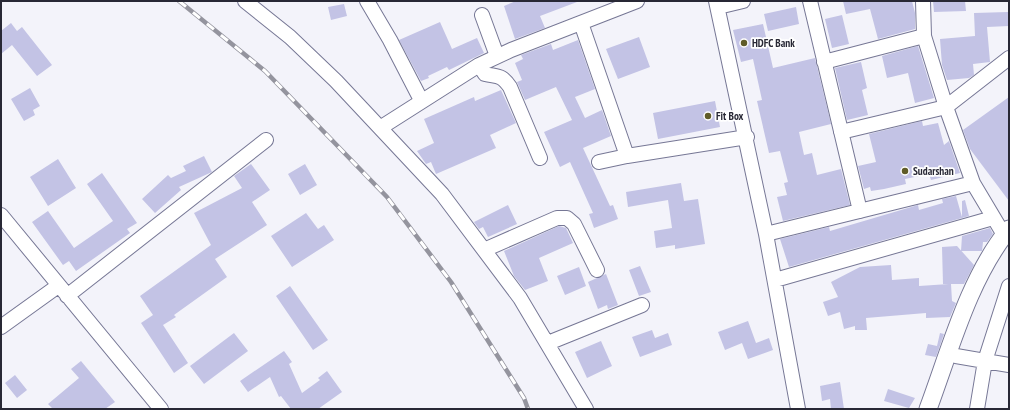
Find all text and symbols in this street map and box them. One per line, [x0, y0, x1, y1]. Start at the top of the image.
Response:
place label: HDFC Bank [752, 36, 795, 50]
marker: HDFC Bank [739, 38, 749, 48]
place label: Fit Box [716, 109, 744, 123]
marker: Fit Box [703, 111, 713, 121]
place label: Sudarshan [913, 164, 954, 178]
marker: Sudarshan [900, 166, 910, 176]

